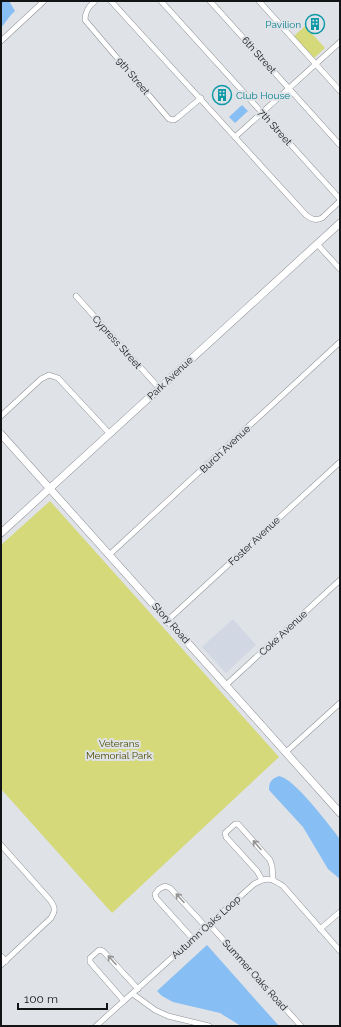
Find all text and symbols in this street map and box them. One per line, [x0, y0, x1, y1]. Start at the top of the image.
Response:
building icon: Pavilion [304, 13, 326, 35]
place label: Pavilion [265, 19, 301, 30]
street label: 6th Street [240, 34, 279, 76]
street label: 9th Street [114, 55, 152, 97]
building icon: Club House [211, 84, 233, 106]
place label: Club House [236, 90, 290, 101]
street label: 7th Street [256, 107, 295, 148]
street label: Cypress Street [90, 313, 144, 371]
street label: Park Avenue [145, 354, 195, 402]
street label: Burch Avenue [198, 423, 252, 475]
street label: Foster Avenue [226, 514, 282, 568]
street label: Story Road [150, 601, 192, 645]
street label: Coke Avenue [257, 608, 309, 658]
park label: Veterans Memorial Park [86, 738, 153, 761]
one-way arrow [253, 841, 262, 851]
street label: Autumn Oaks Loop [169, 893, 243, 961]
one-way arrow [175, 893, 184, 903]
street label: Summer Oaks Road [220, 937, 290, 1013]
one-way arrow [107, 955, 116, 966]
scale bar [18, 985, 107, 1011]
text: 100 m [24, 992, 58, 1006]

